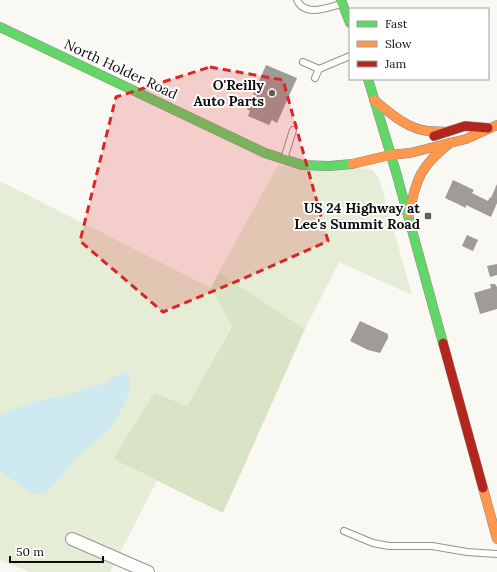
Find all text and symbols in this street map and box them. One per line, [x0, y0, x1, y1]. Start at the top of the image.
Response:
legend [349, 8, 489, 80]
text: Fast [385, 16, 408, 31]
street label: North Holder Road [61, 35, 181, 103]
text: Slow [385, 36, 412, 51]
text: Jam [384, 56, 406, 71]
place label: O'Reilly Auto Parts [194, 76, 264, 110]
marker: O'Reilly Auto Parts [267, 88, 277, 98]
place label: US 24 Highway at Lee's Summit Road [294, 199, 420, 233]
marker: US 24 Highway at Lee's Summit Road [423, 211, 433, 221]
scale bar [10, 538, 103, 564]
text: 50 m [16, 544, 44, 559]

